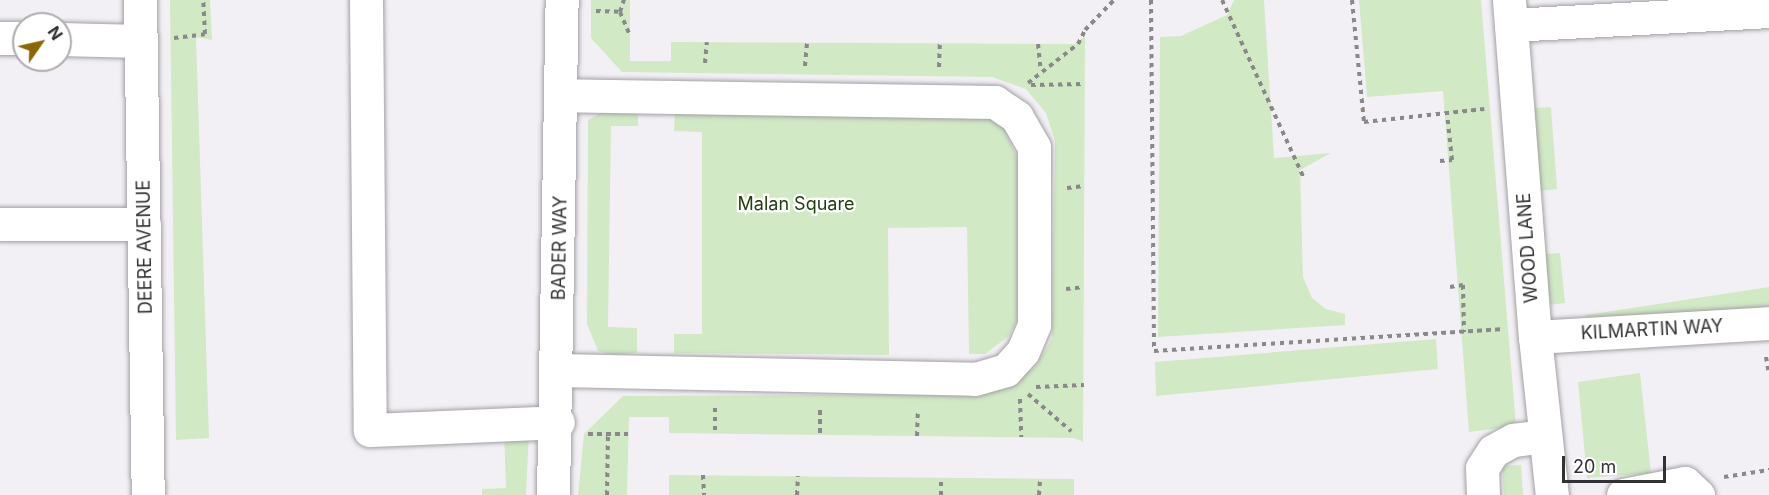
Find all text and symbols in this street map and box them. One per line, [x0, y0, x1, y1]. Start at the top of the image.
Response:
north arrow [12, 12, 72, 72]
text: N [44, 22, 67, 44]
street label: DEERE AVENUE [133, 180, 157, 314]
street label: WOOD LANE [1513, 192, 1543, 304]
park label: Malan Square [738, 193, 854, 215]
street label: BADER WAY [548, 195, 572, 301]
street label: KILMARTIN WAY [1580, 315, 1724, 345]
scale bar [1565, 444, 1668, 482]
text: 20 m [1573, 456, 1616, 477]

